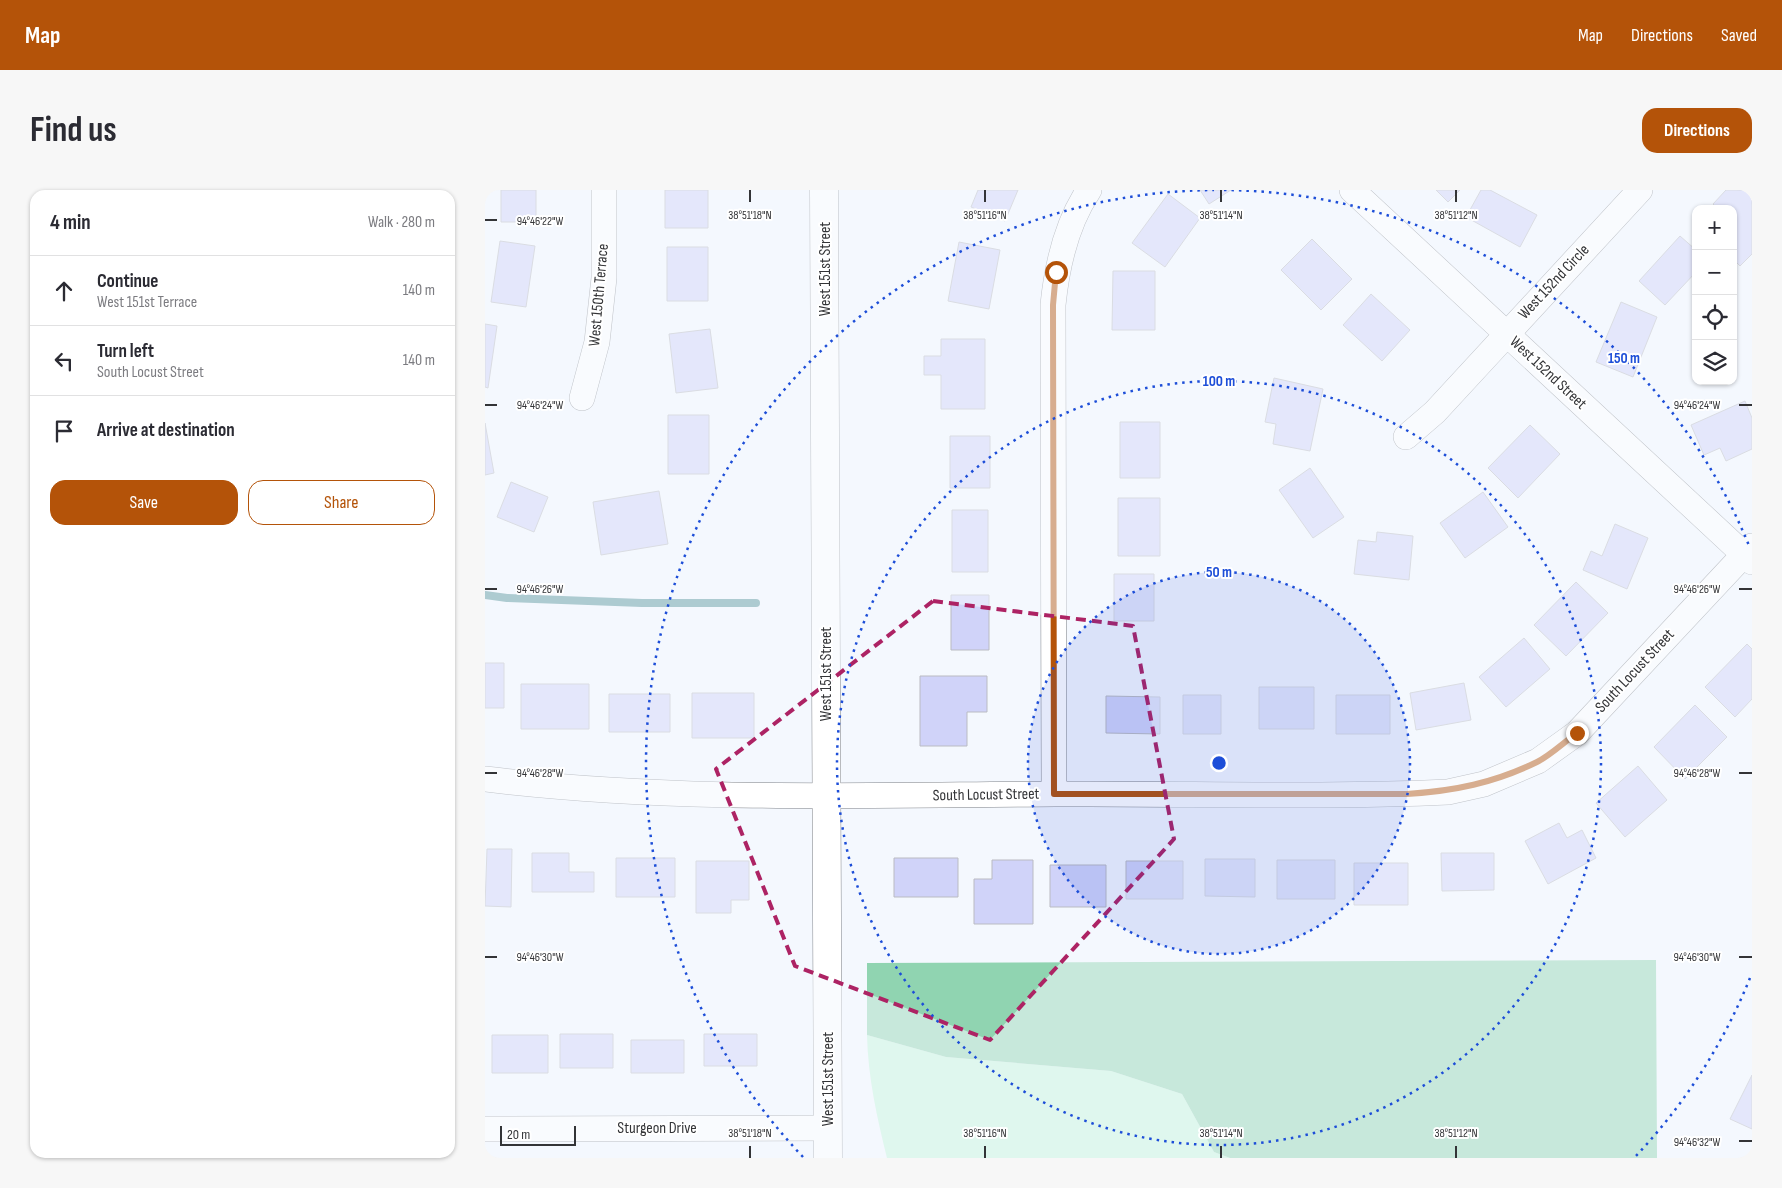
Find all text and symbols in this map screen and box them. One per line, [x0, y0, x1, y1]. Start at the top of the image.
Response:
text: Map [25, 21, 60, 50]
text: Map [1578, 25, 1603, 46]
text: Directions [1631, 25, 1693, 46]
text: Saved [1721, 25, 1757, 46]
button: Directions [1642, 108, 1752, 153]
text: Find us [30, 109, 117, 152]
map controls [1692, 205, 1737, 385]
button: + [1692, 205, 1737, 250]
text: 38°51'18"N [728, 208, 772, 223]
text: 38°51'16"N [963, 208, 1007, 223]
text: 38°51'14"N [1199, 208, 1243, 223]
text: 38°51'12"N [1434, 208, 1478, 223]
text: 4 min [50, 210, 91, 235]
text: Walk · 280 m [368, 213, 435, 232]
text: 94°46'22"W [517, 214, 563, 229]
street label: West 151st Street [816, 222, 835, 316]
street label: West 152nd Circle [1515, 241, 1593, 323]
street label: West 150th Terrace [585, 243, 613, 347]
button: − [1692, 250, 1737, 295]
route start [1045, 261, 1068, 284]
text: Continue [97, 270, 158, 293]
icon: ahead [50, 277, 78, 305]
text: 140 m [403, 281, 435, 300]
text: West 151st Terrace [97, 293, 197, 312]
button: locate [1692, 295, 1737, 340]
street label: West 152nd Street [1506, 333, 1590, 413]
text: Turn left [97, 340, 154, 363]
button: layers [1692, 340, 1737, 385]
icon: left [50, 347, 78, 375]
text: 150 m [1608, 349, 1640, 368]
text: 140 m [403, 351, 435, 370]
text: South Locust Street [97, 363, 204, 382]
text: 100 m [1203, 372, 1235, 391]
text: 94°46'24"W [517, 398, 563, 413]
text: 94°46'24"W [1674, 398, 1720, 413]
icon: arrive [50, 417, 78, 445]
text: Arrive at destination [97, 419, 235, 442]
button: Save [50, 480, 238, 525]
button: Share [248, 480, 435, 525]
text: 50 m [1206, 563, 1232, 582]
text: 94°46'26"W [517, 582, 564, 597]
text: 94°46'26"W [1674, 582, 1721, 597]
street label: South Locust Street [1592, 625, 1678, 717]
street label: West 151st Street [817, 627, 836, 721]
route end [1566, 722, 1589, 745]
centre of rings [1210, 754, 1228, 772]
text: 94°46'28"W [517, 766, 564, 781]
text: 94°46'28"W [1674, 766, 1721, 781]
street label: South Locust Street [932, 785, 1040, 805]
text: 94°46'30"W [516, 950, 564, 965]
text: 94°46'30"W [1673, 950, 1721, 965]
street label: West 151st Street [819, 1032, 838, 1126]
street label: Sturgeon Drive [617, 1119, 697, 1138]
scale bar [500, 1123, 576, 1146]
text: 20 m [507, 1126, 530, 1143]
text: 38°51'18"N [728, 1126, 772, 1141]
text: 38°51'16"N [963, 1126, 1007, 1141]
text: 38°51'14"N [1199, 1126, 1243, 1141]
text: 38°51'12"N [1434, 1126, 1478, 1141]
text: 94°46'32"W [1674, 1135, 1721, 1150]

